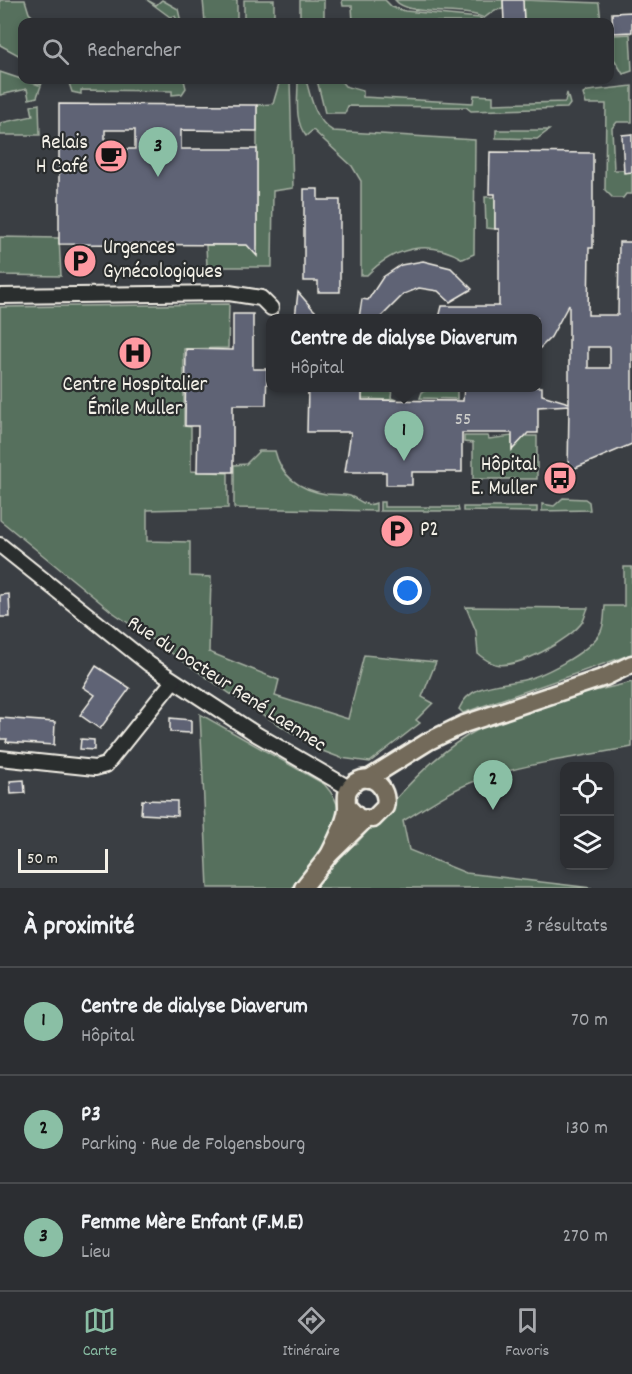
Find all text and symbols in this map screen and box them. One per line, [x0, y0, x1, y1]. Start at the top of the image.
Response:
search box [18, 18, 614, 84]
icon: search [39, 35, 72, 68]
text: Rechercher [87, 36, 181, 67]
pin: 3 [138, 128, 178, 177]
place label: Relais H Café [36, 129, 88, 183]
cafe icon: Relais H Café [93, 138, 129, 174]
place label: Urgences Gynécologiques [103, 234, 223, 288]
parking icon: Urgences Gynécologiques [62, 243, 98, 279]
popup [266, 314, 542, 392]
text: Centre de dialyse Diaverum [291, 324, 517, 355]
hospital icon: Centre Hospitalier Émile Muller [117, 335, 153, 371]
text: Hôpital [291, 355, 344, 383]
place label: Centre Hospitalier Émile Muller [63, 371, 208, 425]
house number: 55 [455, 408, 471, 433]
pin: 1 [384, 412, 424, 461]
place label: Hôpital E. Muller [471, 451, 537, 505]
bus stop icon: Hôpital E. Muller [542, 460, 578, 496]
parking icon: P2 [379, 513, 415, 549]
place label: P2 [420, 516, 439, 546]
your location [393, 576, 422, 605]
street label: Rue du Docteur René Laennec [121, 609, 331, 761]
pin: 2 [474, 760, 512, 810]
map controls [560, 762, 614, 870]
button: locate [560, 762, 614, 816]
button: layers [560, 816, 614, 870]
scale bar [18, 846, 108, 874]
text: 50 m [27, 848, 58, 871]
text: À proximité [24, 909, 134, 946]
text: 3 résultats [524, 913, 608, 941]
text: Centre de dialyse Diaverum [81, 992, 308, 1023]
text: 1 [41, 1007, 46, 1035]
text: 70 m [571, 1007, 608, 1035]
text: Hôpital [81, 1023, 135, 1051]
text: P3 [81, 1100, 101, 1131]
text: 2 [39, 1115, 48, 1143]
text: 130 m [566, 1115, 608, 1143]
text: Parking · Rue de Folgensbourg [81, 1131, 305, 1159]
text: Femme Mère Enfant (F.M.E) [81, 1208, 303, 1239]
text: 3 [39, 1223, 48, 1251]
text: 270 m [562, 1223, 608, 1251]
text: Lieu [81, 1239, 110, 1267]
tab: Carte [83, 1304, 117, 1363]
tab: Itinéraire [282, 1304, 340, 1363]
tab: Favoris [505, 1304, 549, 1363]

